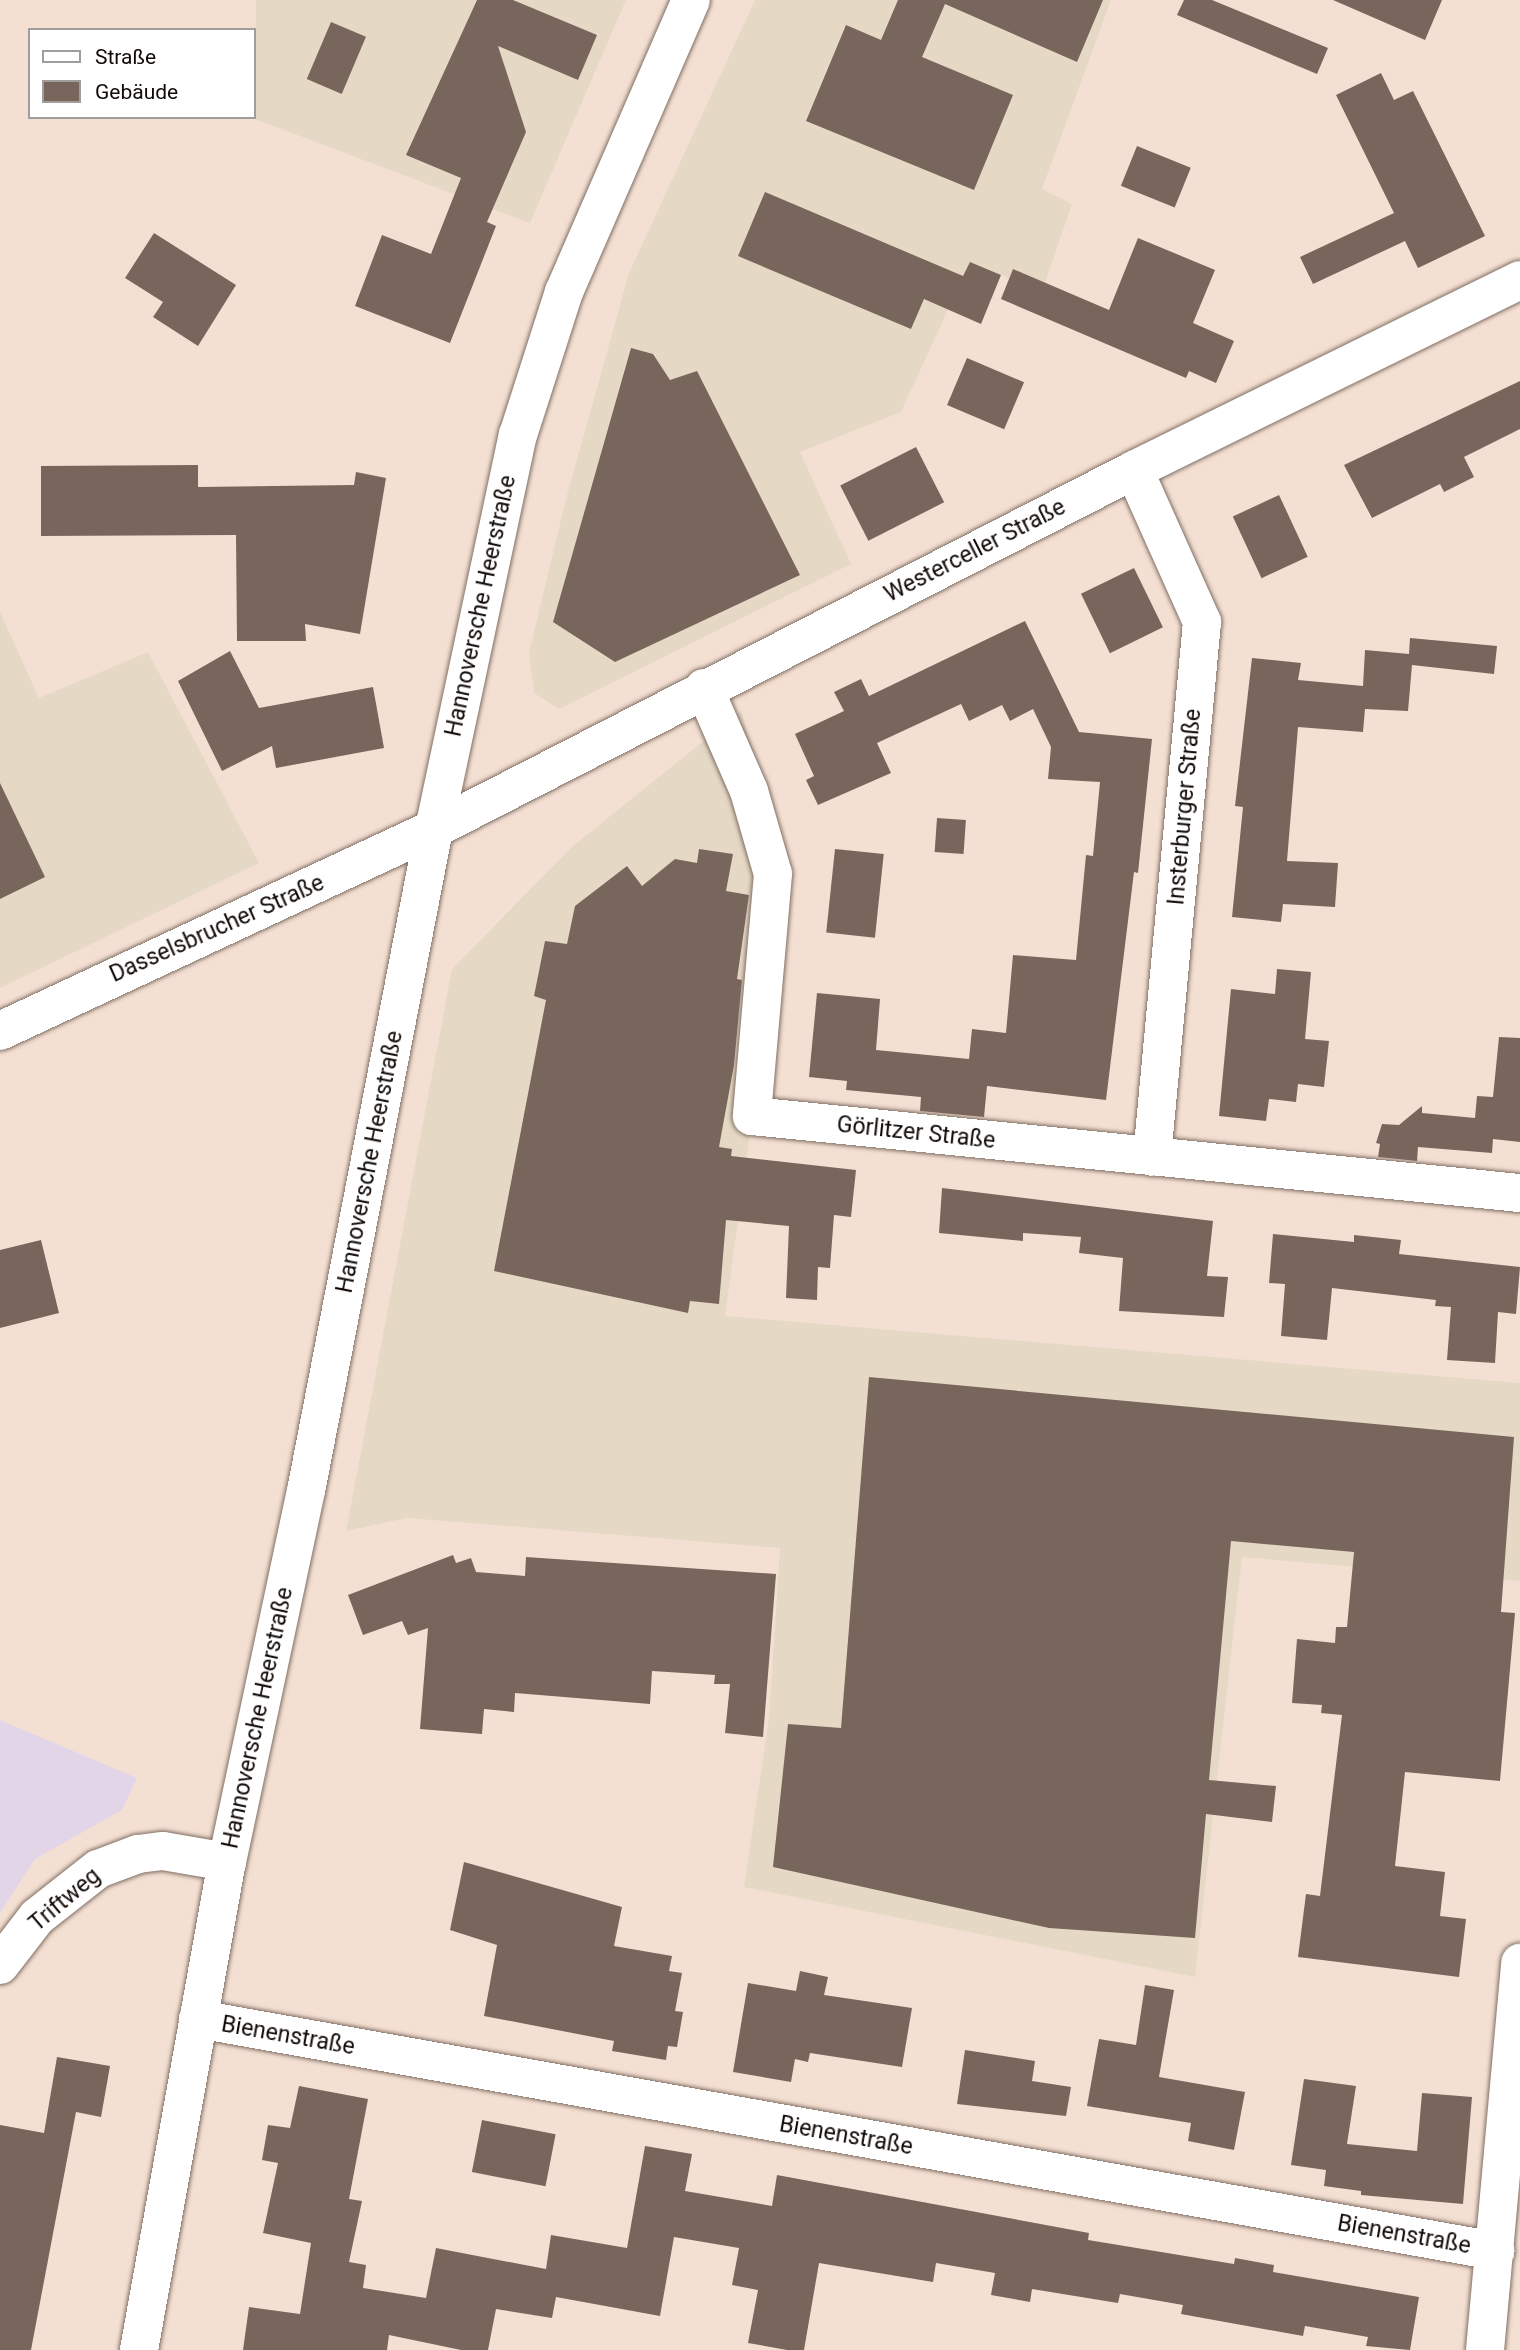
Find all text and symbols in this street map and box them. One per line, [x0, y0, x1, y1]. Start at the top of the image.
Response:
legend [28, 28, 256, 119]
text: Straße [95, 45, 156, 69]
text: Gebäude [95, 80, 178, 104]
street label: Hannoversche Heerstraße [440, 473, 522, 739]
street label: Westerceller Straße [880, 493, 1070, 609]
street label: Insterburger Straße [1163, 708, 1207, 906]
street label: Dasselsbrucher Straße [106, 869, 328, 989]
street label: Hannoversche Heerstraße [331, 1029, 409, 1295]
street label: Görlitzer Straße [835, 1111, 997, 1155]
street label: Hannoversche Heerstraße [217, 1585, 299, 1851]
street label: Triftweg [24, 1862, 106, 1938]
street label: Bienenstraße [219, 2011, 357, 2061]
street label: Bienenstraße [777, 2111, 915, 2161]
street label: Bienenstraße [1335, 2210, 1473, 2260]

